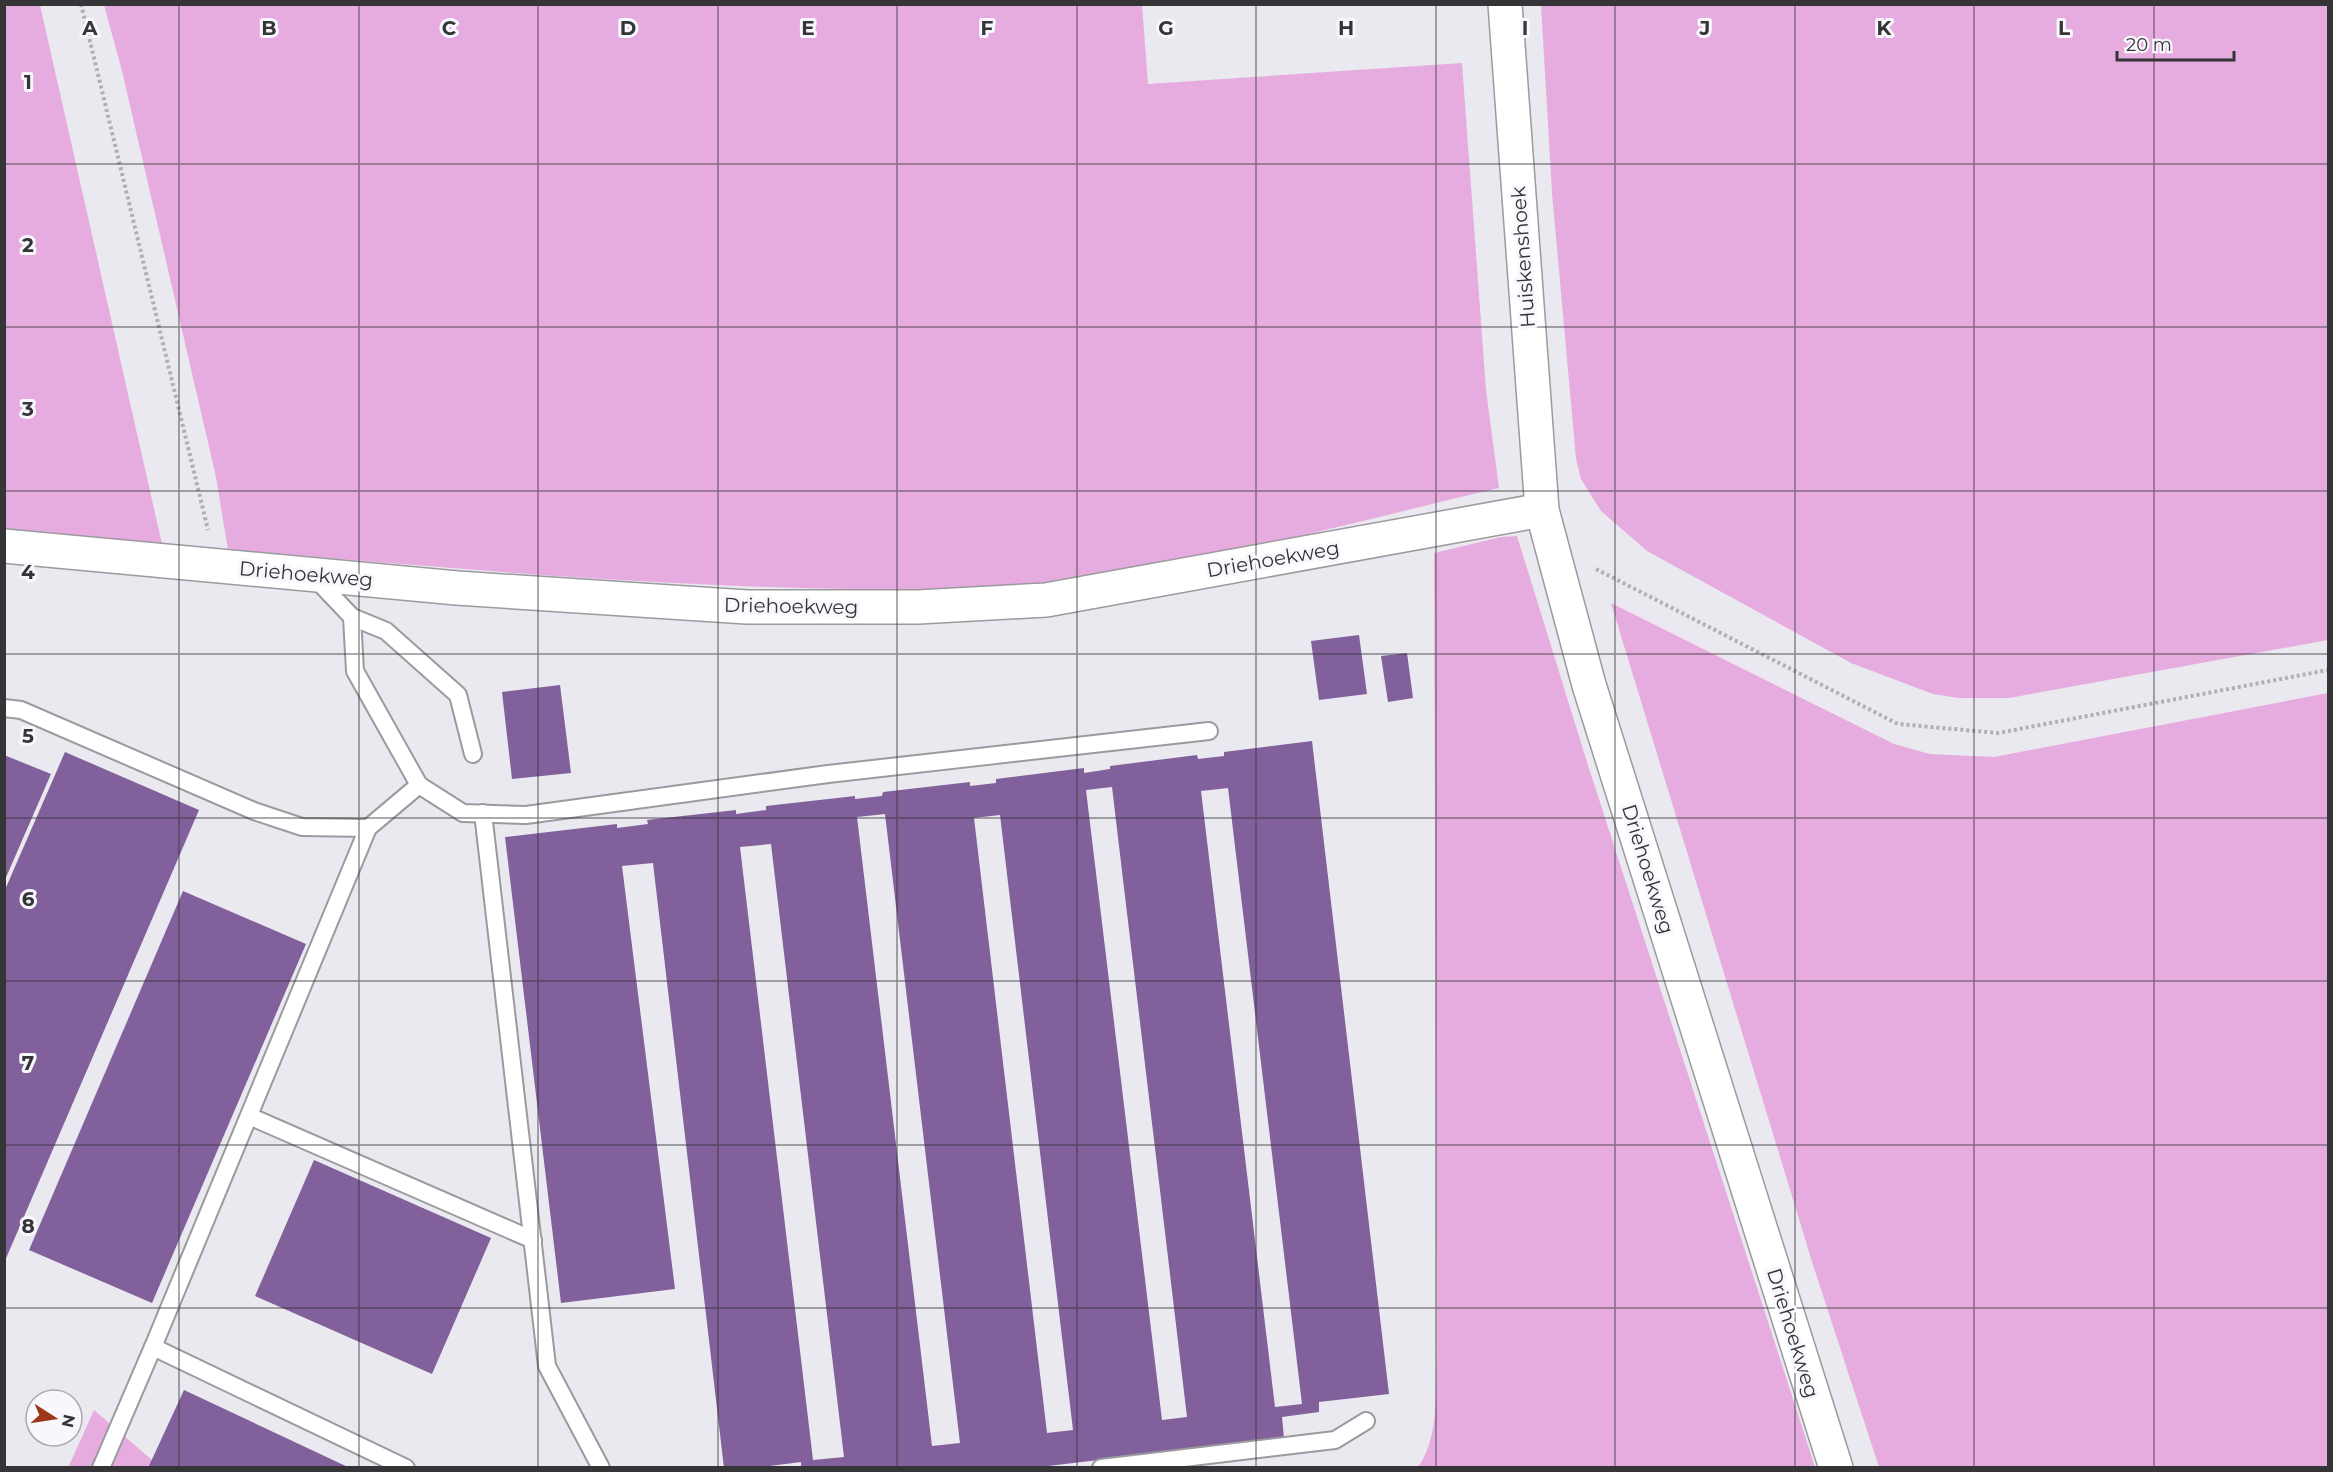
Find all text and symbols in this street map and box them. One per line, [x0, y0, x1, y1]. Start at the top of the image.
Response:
text: A [81, 16, 98, 40]
text: B [261, 16, 277, 40]
text: C [442, 16, 457, 40]
text: D [620, 16, 636, 40]
text: E [801, 16, 815, 40]
text: F [981, 16, 994, 40]
text: G [1158, 16, 1174, 40]
text: H [1338, 16, 1354, 40]
text: I [1522, 16, 1528, 40]
text: J [1699, 16, 1710, 40]
text: K [1877, 16, 1893, 40]
text: L [2058, 16, 2070, 40]
scale bar [2117, 24, 2234, 62]
text: 20 m [2126, 34, 2172, 56]
text: 1 [24, 70, 32, 94]
street label: Huiskenshoek [1506, 185, 1540, 329]
text: 2 [22, 233, 34, 257]
text: 3 [21, 397, 34, 421]
street label: Driehoekweg [1205, 536, 1341, 582]
street label: Driehoekweg [238, 556, 374, 592]
text: 4 [21, 560, 35, 584]
street label: Driehoekweg [724, 593, 858, 619]
text: 5 [22, 724, 34, 748]
street label: Driehoekweg [1617, 801, 1679, 937]
text: 6 [22, 887, 35, 911]
text: 7 [22, 1051, 34, 1075]
text: 8 [21, 1214, 35, 1238]
street label: Driehoekweg [1762, 1265, 1824, 1401]
north arrow [24, 1388, 84, 1448]
text: N [58, 1413, 79, 1429]

